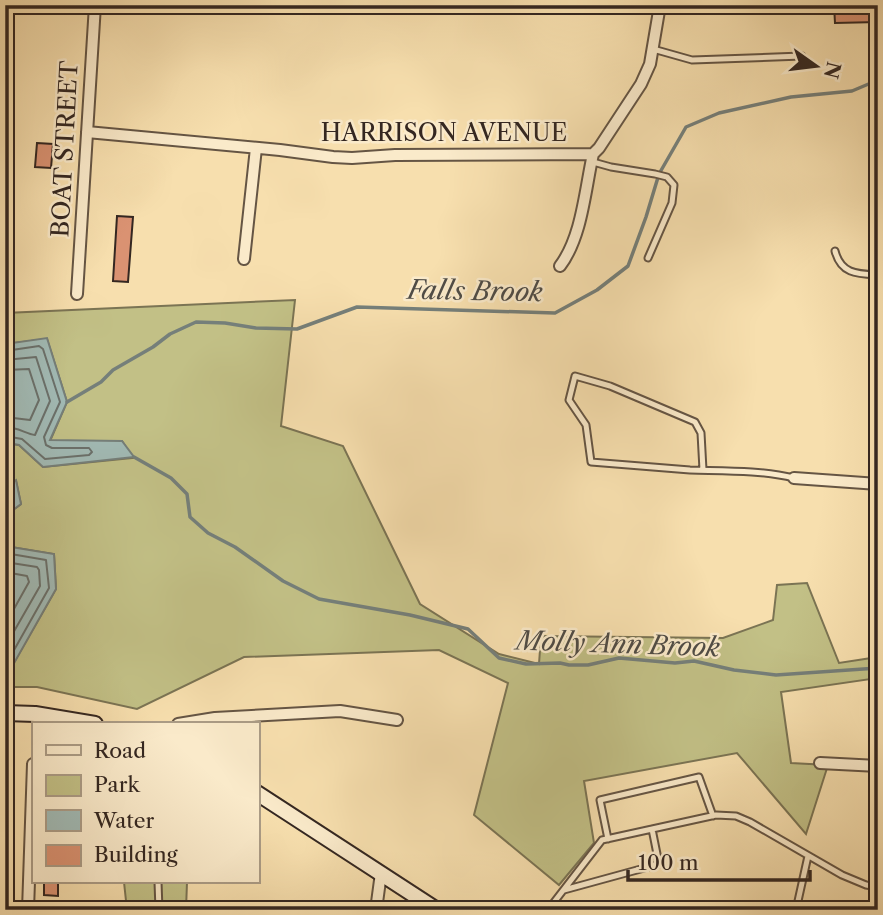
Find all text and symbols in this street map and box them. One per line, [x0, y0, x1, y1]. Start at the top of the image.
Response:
north arrow [782, 32, 852, 102]
text: N [819, 59, 845, 81]
street label: BOAT STREET [45, 60, 84, 238]
street label: HARRISON AVENUE [321, 118, 567, 147]
water label: Falls Brook [405, 274, 543, 308]
water label: Molly Ann Brook [513, 624, 721, 664]
legend [32, 722, 259, 884]
text: Road [94, 738, 146, 763]
text: Park [94, 772, 140, 797]
text: Water [93, 808, 154, 833]
scale bar [628, 838, 810, 882]
text: Building [94, 842, 179, 867]
text: 100 m [638, 850, 699, 875]

